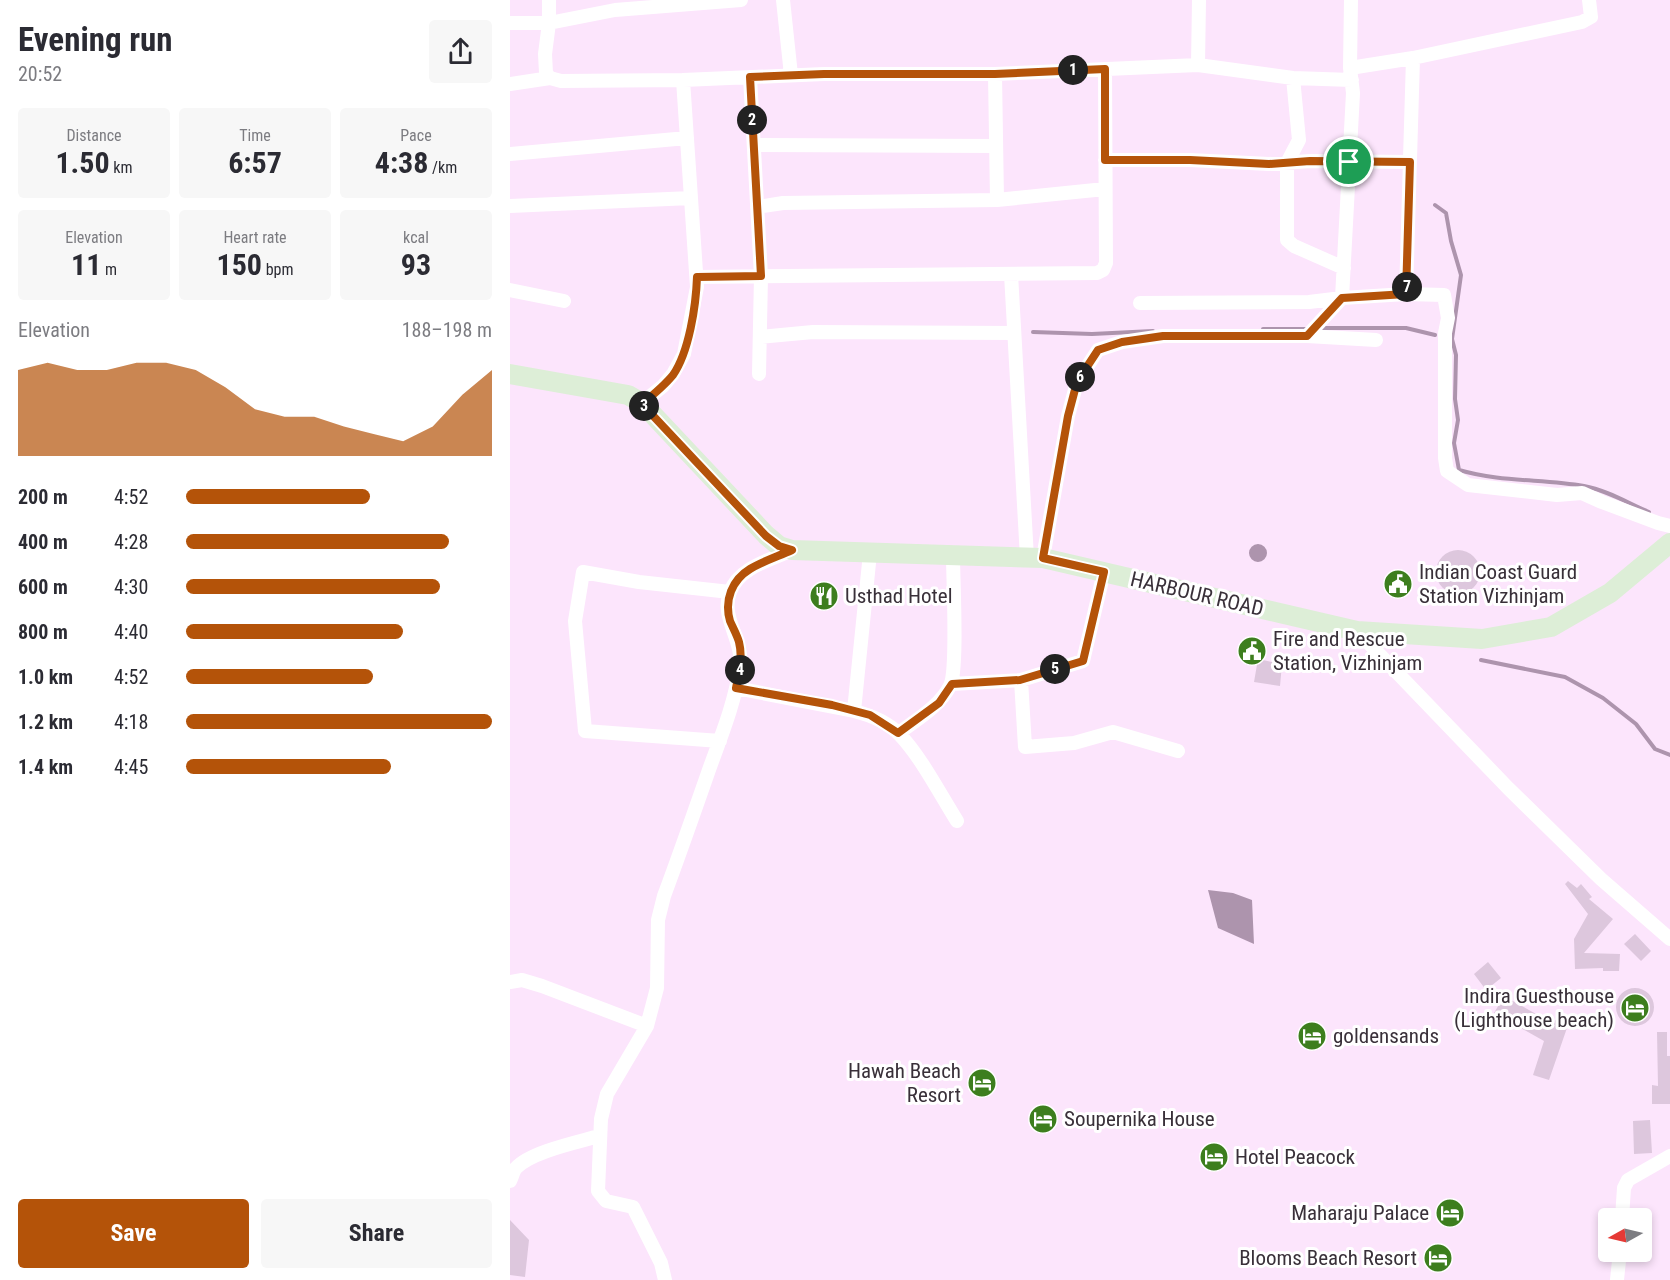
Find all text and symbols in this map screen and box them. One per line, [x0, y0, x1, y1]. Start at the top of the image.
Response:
text: Evening run [18, 20, 173, 59]
button: share [429, 20, 492, 83]
pin: 1 [1058, 55, 1088, 85]
text: 1 [1069, 60, 1077, 79]
text: 20:52 [18, 62, 62, 86]
pin: 2 [737, 105, 767, 135]
text: 2 [748, 110, 756, 129]
text: Distance [66, 126, 122, 145]
text: Time [239, 126, 271, 145]
text: Pace [400, 126, 432, 145]
pin [1323, 136, 1374, 187]
text: 1.50 [55, 145, 110, 180]
text: 6:57 [228, 145, 282, 180]
text: 4:38 [375, 145, 428, 180]
icon: arrive [1332, 145, 1365, 178]
text: km [110, 158, 133, 177]
text: /km [428, 158, 457, 177]
text: Elevation [65, 228, 123, 247]
text: Heart rate [223, 228, 287, 247]
text: kcal [403, 228, 429, 247]
text: 11 [71, 247, 101, 282]
text: 150 [217, 247, 262, 282]
text: 93 [401, 247, 431, 282]
text: m [101, 260, 117, 279]
text: bpm [262, 260, 293, 279]
pin: 7 [1392, 272, 1422, 302]
text: 7 [1403, 277, 1411, 296]
text: Elevation [18, 318, 90, 342]
text: 188–198 m [402, 318, 492, 342]
pin: 6 [1065, 362, 1095, 392]
text: 6 [1076, 367, 1084, 386]
pin: 3 [629, 391, 659, 421]
text: 3 [640, 396, 648, 415]
text: 200 m [18, 485, 68, 509]
text: 4:52 [114, 485, 148, 509]
text: 400 m [18, 530, 68, 554]
text: 4:28 [114, 530, 148, 554]
place label: Indian Coast Guard Station Vizhinjam [1419, 560, 1577, 608]
street label: HARBOUR ROAD [1128, 567, 1266, 621]
public building icon: Indian Coast Guard Station Vizhinjam [1382, 568, 1414, 600]
text: 600 m [18, 575, 68, 599]
text: 4:30 [114, 575, 148, 599]
restaurant icon: Usthad Hotel [808, 580, 840, 612]
place label: Usthad Hotel [845, 584, 952, 608]
text: 800 m [18, 620, 68, 644]
text: 4:40 [114, 620, 148, 644]
place label: Fire and Rescue Station, Vizhinjam [1273, 627, 1422, 675]
public building icon: Fire and Rescue Station, Vizhinjam [1236, 635, 1268, 667]
pin: 5 [1040, 654, 1070, 684]
pin: 4 [725, 655, 755, 685]
text: 5 [1051, 659, 1059, 678]
text: 4 [736, 660, 744, 679]
text: 1.0 km [18, 665, 73, 689]
text: 4:52 [114, 665, 148, 689]
text: 1.2 km [18, 710, 73, 734]
text: 4:18 [114, 710, 148, 734]
text: 1.4 km [18, 755, 73, 779]
text: 4:45 [114, 755, 148, 779]
place label: Indira Guesthouse (Lighthouse beach) [1454, 984, 1614, 1032]
hotel icon: Indira Guesthouse (Lighthouse beach) [1619, 992, 1651, 1024]
hotel icon: goldensands [1296, 1020, 1328, 1052]
place label: goldensands [1333, 1024, 1439, 1048]
place label: Hawah Beach Resort [848, 1059, 961, 1107]
hotel icon: Hawah Beach Resort [966, 1067, 998, 1099]
hotel icon: Soupernika House [1027, 1103, 1059, 1135]
place label: Soupernika House [1064, 1107, 1215, 1131]
hotel icon: Hotel Peacock [1198, 1141, 1230, 1173]
place label: Hotel Peacock [1235, 1145, 1356, 1169]
hotel icon: Maharaju Palace [1434, 1197, 1466, 1229]
button: Save [18, 1199, 249, 1268]
button: Share [261, 1199, 492, 1268]
place label: Maharaju Palace [1291, 1201, 1429, 1225]
north arrow [1598, 1208, 1652, 1262]
map controls [1598, 1208, 1652, 1262]
hotel icon: Blooms Beach Resort [1422, 1242, 1454, 1274]
place label: Blooms Beach Resort [1239, 1246, 1417, 1270]

